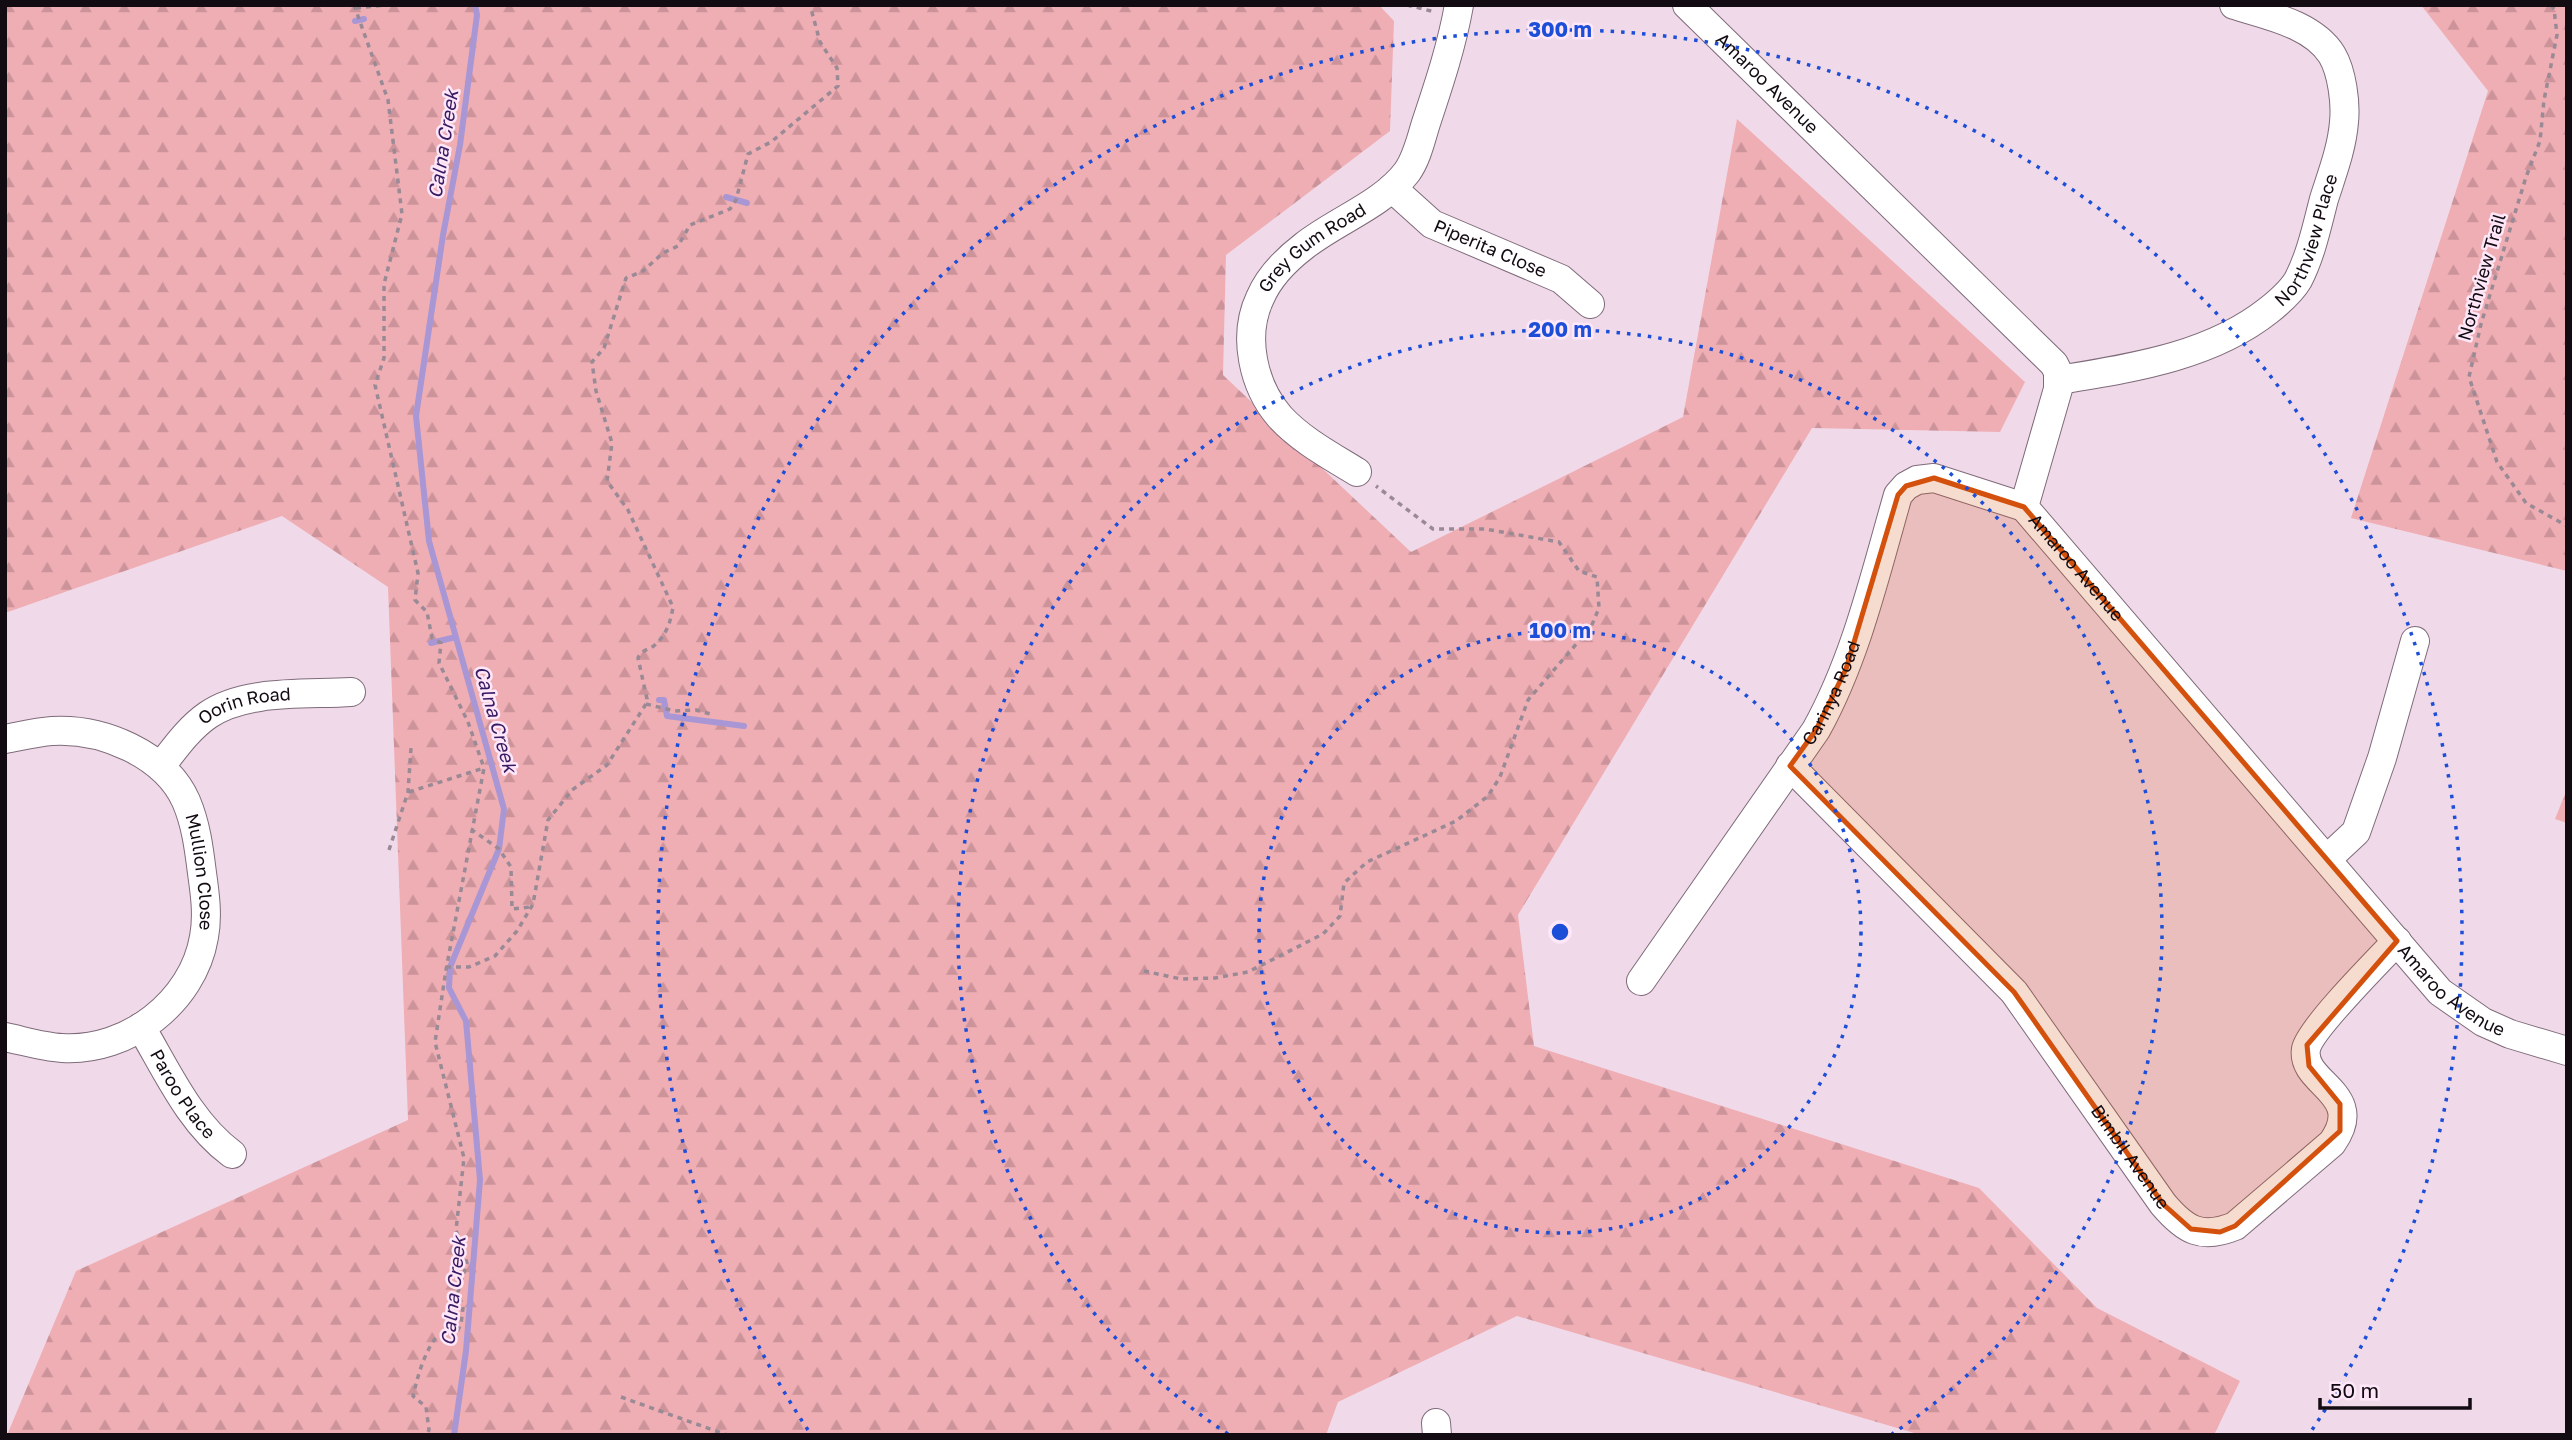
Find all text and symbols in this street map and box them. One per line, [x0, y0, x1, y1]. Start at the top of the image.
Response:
text: 300 m [1528, 16, 1592, 42]
street label: Amaroo Avenue [1712, 28, 1824, 138]
water label: Calna Creek [423, 86, 463, 200]
street label: Northview Place [2269, 171, 2342, 310]
street label: Grey Gum Road [1253, 198, 1370, 296]
street label: Northview Trail [2452, 210, 2510, 343]
street label: Piperita Close [1431, 214, 1550, 282]
text: 200 m [1528, 316, 1592, 342]
street label: Amaroo Avenue [2025, 509, 2129, 625]
text: 100 m [1529, 617, 1591, 643]
street label: Carinya Road [1797, 637, 1864, 749]
water label: Calna Creek [470, 663, 523, 777]
street label: Oorin Road [193, 682, 291, 729]
street label: Mullion Close [181, 811, 218, 931]
centre of rings [1548, 920, 1572, 944]
street label: Amaroo Avenue [2394, 939, 2509, 1040]
street label: Paroo Place [146, 1045, 221, 1143]
street label: Bimbil Avenue [2087, 1100, 2175, 1213]
water label: Calna Creek [435, 1233, 470, 1347]
scale bar [2320, 1366, 2470, 1410]
text: 50 m [2330, 1377, 2379, 1403]

